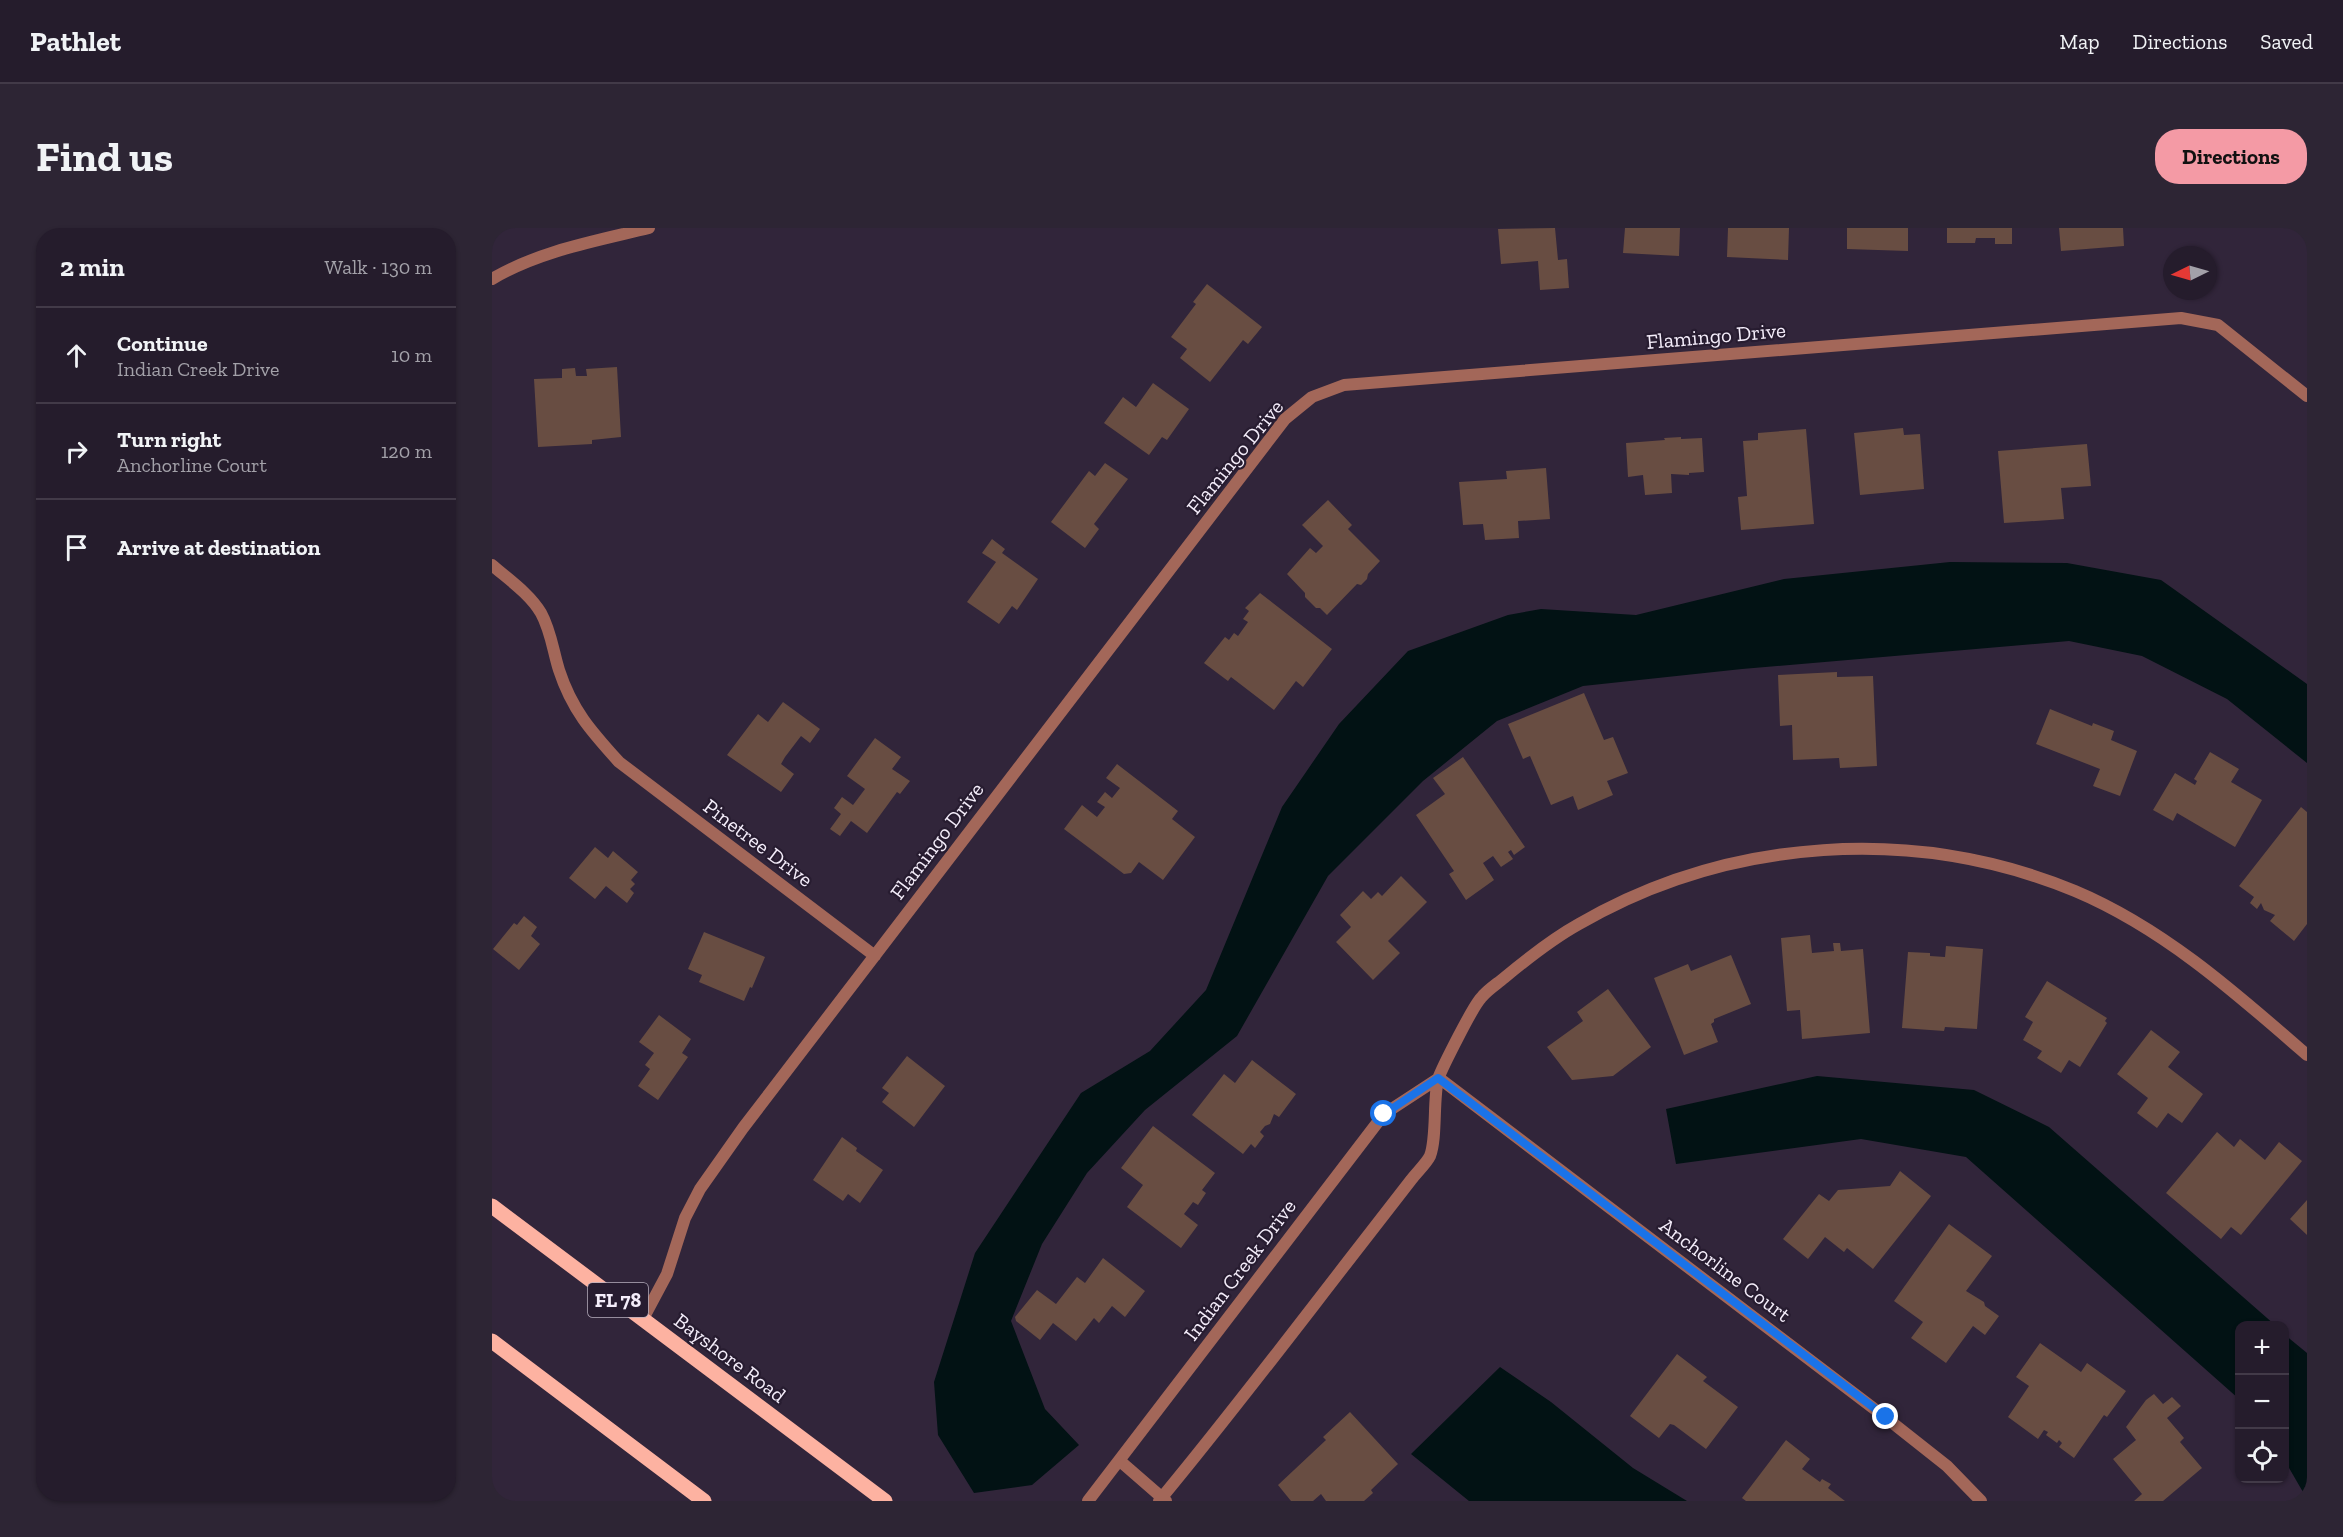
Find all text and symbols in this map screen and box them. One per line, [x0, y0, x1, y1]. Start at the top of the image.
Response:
text: Pathlet [30, 25, 121, 58]
text: Map [2060, 29, 2100, 54]
text: Directions [2133, 29, 2227, 54]
text: Saved [2260, 29, 2313, 54]
button: Directions [2155, 129, 2307, 184]
text: Find us [36, 131, 173, 182]
north arrow [2163, 246, 2217, 300]
text: 2 min [60, 251, 125, 283]
text: Walk · 130 m [325, 255, 432, 279]
street label: Flamingo Drive [1645, 317, 1787, 354]
text: Continue [117, 330, 208, 357]
icon: ahead [60, 339, 93, 372]
text: 10 m [391, 343, 432, 367]
text: Indian Creek Drive [117, 357, 279, 381]
street label: Flamingo Drive [1181, 394, 1288, 519]
text: Turn right [117, 426, 221, 453]
icon: right [60, 435, 93, 468]
text: 120 m [381, 439, 432, 463]
text: Anchorline Court [117, 453, 267, 477]
icon: arrive [60, 531, 93, 564]
text: Arrive at destination [117, 534, 320, 561]
street label: Flamingo Drive [885, 777, 989, 904]
street label: Pinetree Drive [699, 793, 818, 892]
route start [1370, 1100, 1396, 1126]
street label: Indian Creek Drive [1178, 1194, 1301, 1345]
street label: Anchorline Court [1655, 1212, 1796, 1327]
road number: FL 78 [588, 1283, 648, 1317]
street label: Bayshore Road [670, 1308, 791, 1408]
map controls [2235, 1321, 2289, 1483]
button: + [2235, 1321, 2289, 1375]
button: − [2235, 1375, 2289, 1429]
route end [1872, 1403, 1898, 1429]
button: locate [2235, 1429, 2289, 1483]

